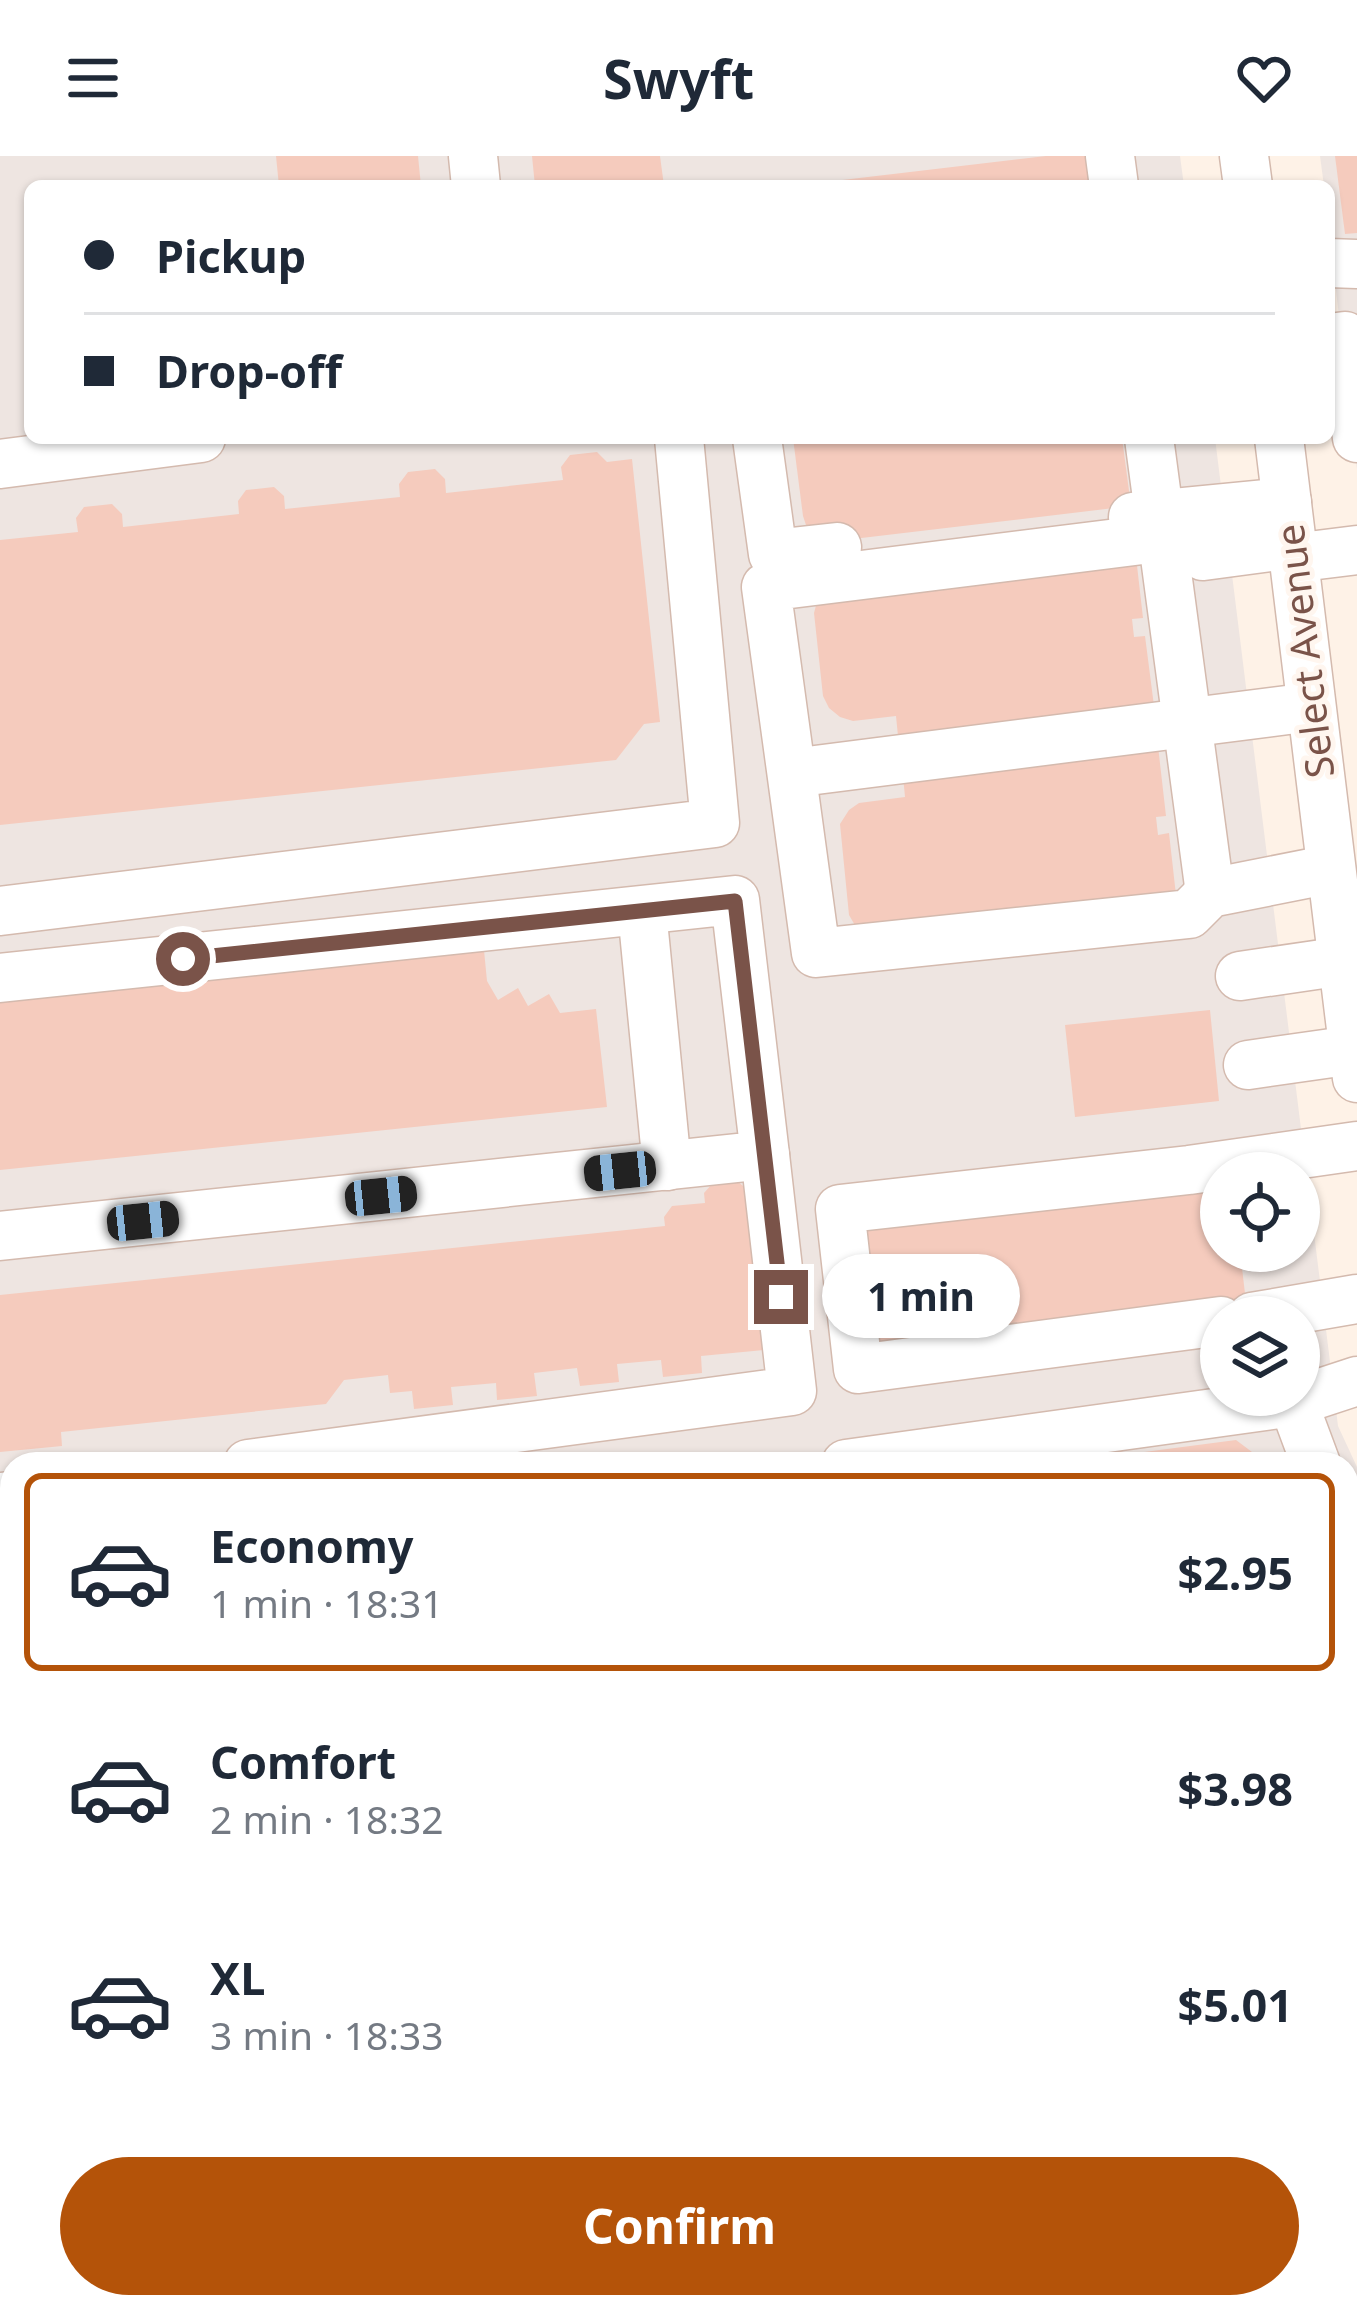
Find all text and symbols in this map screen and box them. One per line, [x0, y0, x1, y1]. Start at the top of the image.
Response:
text: Swyft [603, 41, 754, 115]
icon: menu [60, 45, 126, 111]
icon: heart [1231, 45, 1297, 111]
text: Pickup [156, 225, 306, 286]
text: Drop-off [156, 340, 342, 401]
street label: Select Avenue [1262, 521, 1345, 781]
route start [156, 932, 210, 986]
car [582, 1149, 658, 1193]
map controls [1200, 1152, 1320, 1416]
button: locate [1200, 1152, 1320, 1272]
car [343, 1174, 419, 1218]
car [105, 1199, 181, 1243]
callout: 1 min [823, 1255, 1021, 1339]
text: 1 min [867, 1269, 975, 1322]
route end [754, 1270, 808, 1324]
button: layers [1200, 1296, 1320, 1416]
text: Economy [210, 1515, 414, 1576]
icon: car [66, 1518, 174, 1626]
text: $2.95 [1177, 1542, 1293, 1603]
text: 1 min · 18:31 [210, 1576, 444, 1629]
text: Comfort [210, 1731, 396, 1792]
icon: car [66, 1734, 174, 1842]
text: $3.98 [1177, 1758, 1293, 1819]
text: 2 min · 18:32 [210, 1792, 444, 1845]
text: XL [210, 1947, 265, 2008]
icon: car [66, 1950, 174, 2058]
text: $5.01 [1177, 1974, 1293, 2035]
text: 3 min · 18:33 [210, 2008, 444, 2061]
button: Confirm [60, 2157, 1299, 2295]

